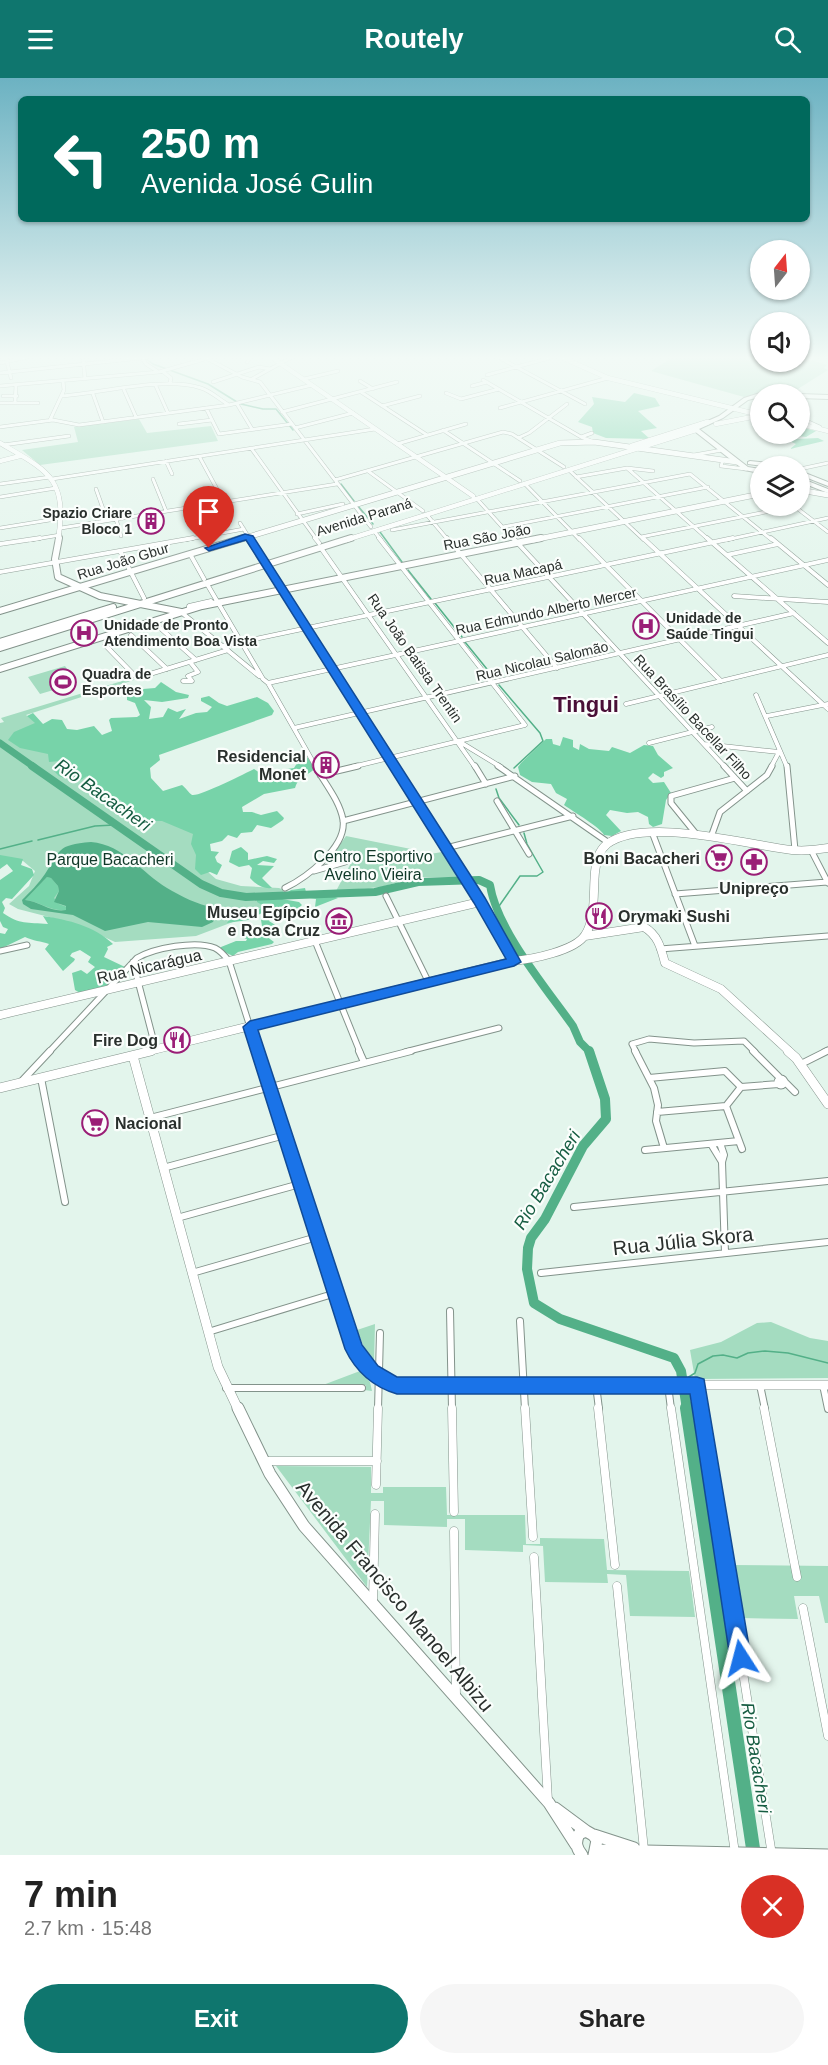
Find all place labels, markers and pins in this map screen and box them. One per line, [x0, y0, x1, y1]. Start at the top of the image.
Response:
pin [183, 486, 234, 548]
place label: Spazio Criare Bloco 1 [43, 505, 132, 537]
building icon: Spazio Criare Bloco 1 [136, 506, 166, 536]
place label: Unidade de Saúde Tingui [666, 610, 754, 642]
hospital icon: Unidade de Saúde Tingui [631, 611, 661, 641]
place label: Unidade de Pronto Atendimento Boa Vista [104, 617, 257, 649]
hospital icon: Unidade de Pronto Atendimento Boa Vista [69, 618, 99, 648]
place label: Quadra de Esportes [82, 666, 151, 698]
sports icon: Quadra de Esportes [48, 667, 78, 697]
place label: Residencial Monet [217, 748, 307, 783]
building icon: Residencial Monet [311, 750, 341, 780]
supermarket icon: Boni Bacacheri [704, 843, 734, 873]
pharmacy icon: Unipreço [739, 847, 769, 877]
place label: Boni Bacacheri [584, 850, 700, 867]
place label: Unipreço [719, 880, 789, 897]
restaurant icon: Orymaki Sushi [584, 901, 614, 931]
place label: Museu Egípcio e Rosa Cruz [207, 904, 320, 939]
museum icon: Museu Egípcio e Rosa Cruz [324, 906, 354, 936]
place label: Orymaki Sushi [618, 908, 730, 925]
restaurant icon: Fire Dog [162, 1025, 192, 1055]
place label: Fire Dog [93, 1032, 158, 1049]
supermarket icon: Nacional [80, 1108, 110, 1138]
place label: Nacional [115, 1115, 182, 1132]

